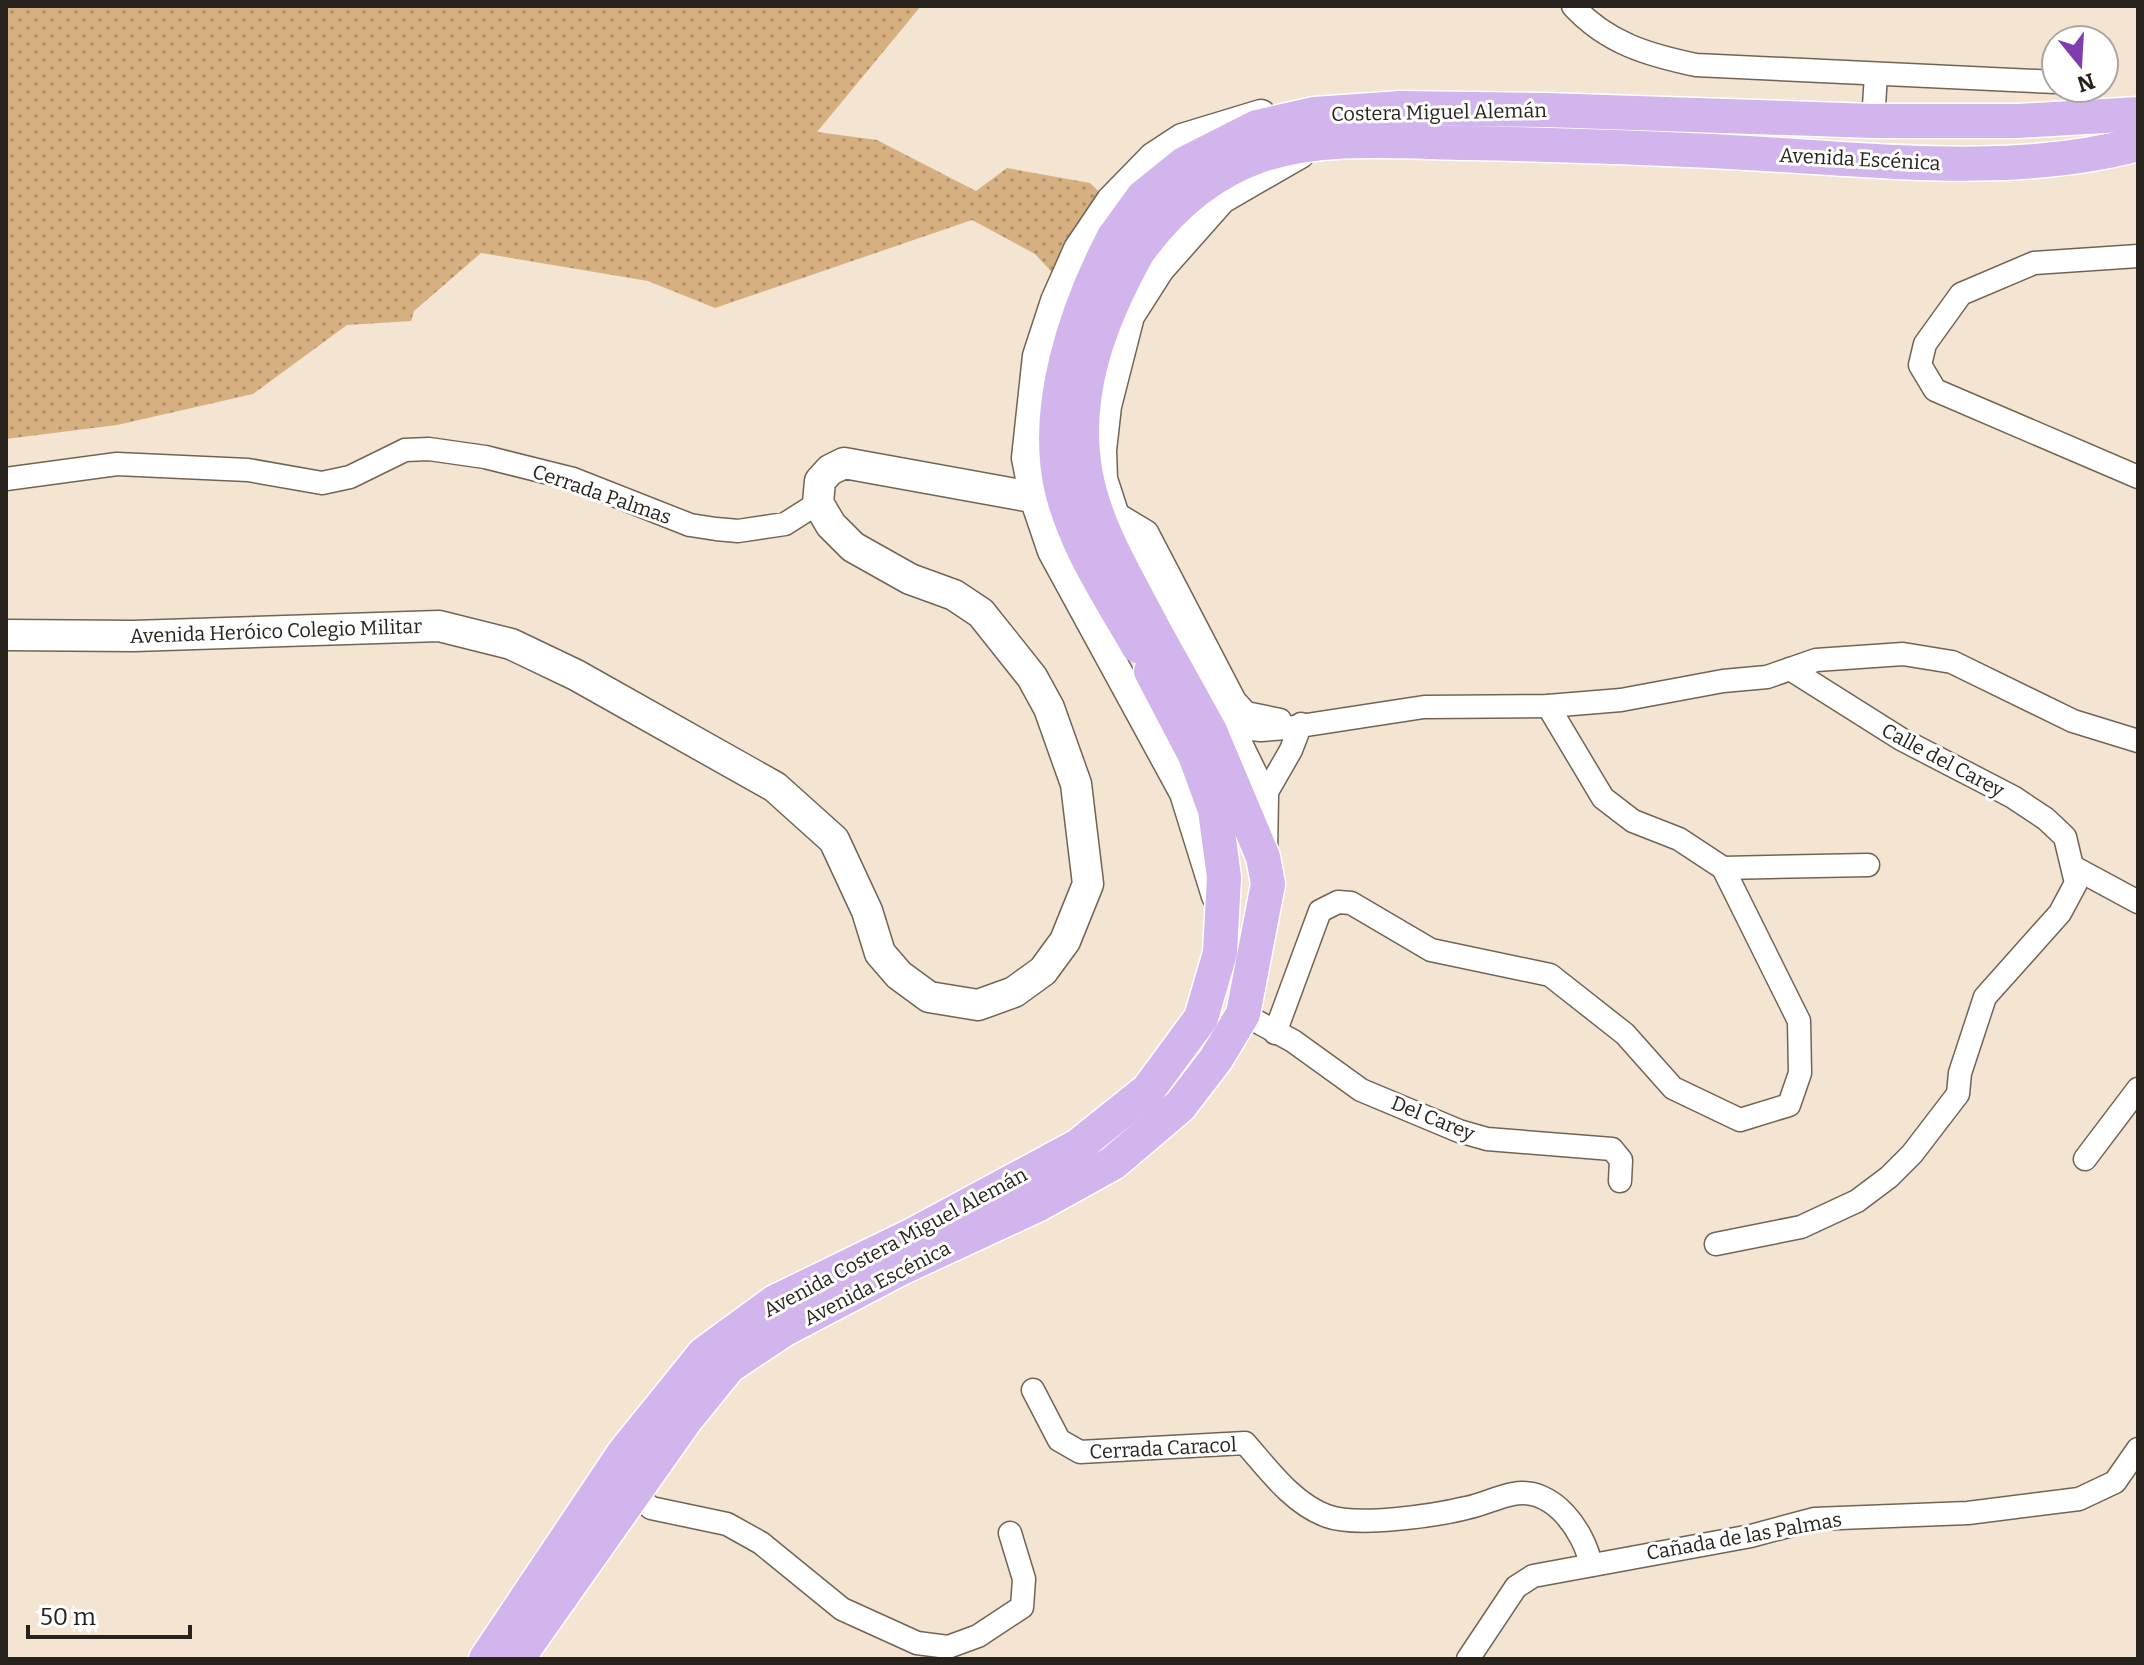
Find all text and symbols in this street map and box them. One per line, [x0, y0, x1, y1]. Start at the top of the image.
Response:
north arrow [2040, 24, 2120, 104]
text: N [2074, 67, 2098, 98]
street label: Costera Miguel Alemán [1331, 98, 1547, 126]
street label: Avenida Escénica [1779, 143, 1941, 175]
street label: Cerrada Palmas [529, 459, 675, 529]
street label: Avenida Heróico Colegio Militar [129, 614, 423, 648]
street label: Calle del Carey [1878, 718, 2009, 803]
street label: Del Carey [1388, 1090, 1479, 1146]
street label: Avenida Costera Miguel Alemán [759, 1162, 1031, 1322]
street label: Avenida Escénica [800, 1236, 954, 1330]
street label: Cerrada Caracol [1089, 1432, 1237, 1464]
street label: Cañada de las Palmas [1644, 1507, 1844, 1565]
scale bar [28, 1589, 190, 1639]
text: 50 m [40, 1603, 96, 1631]

